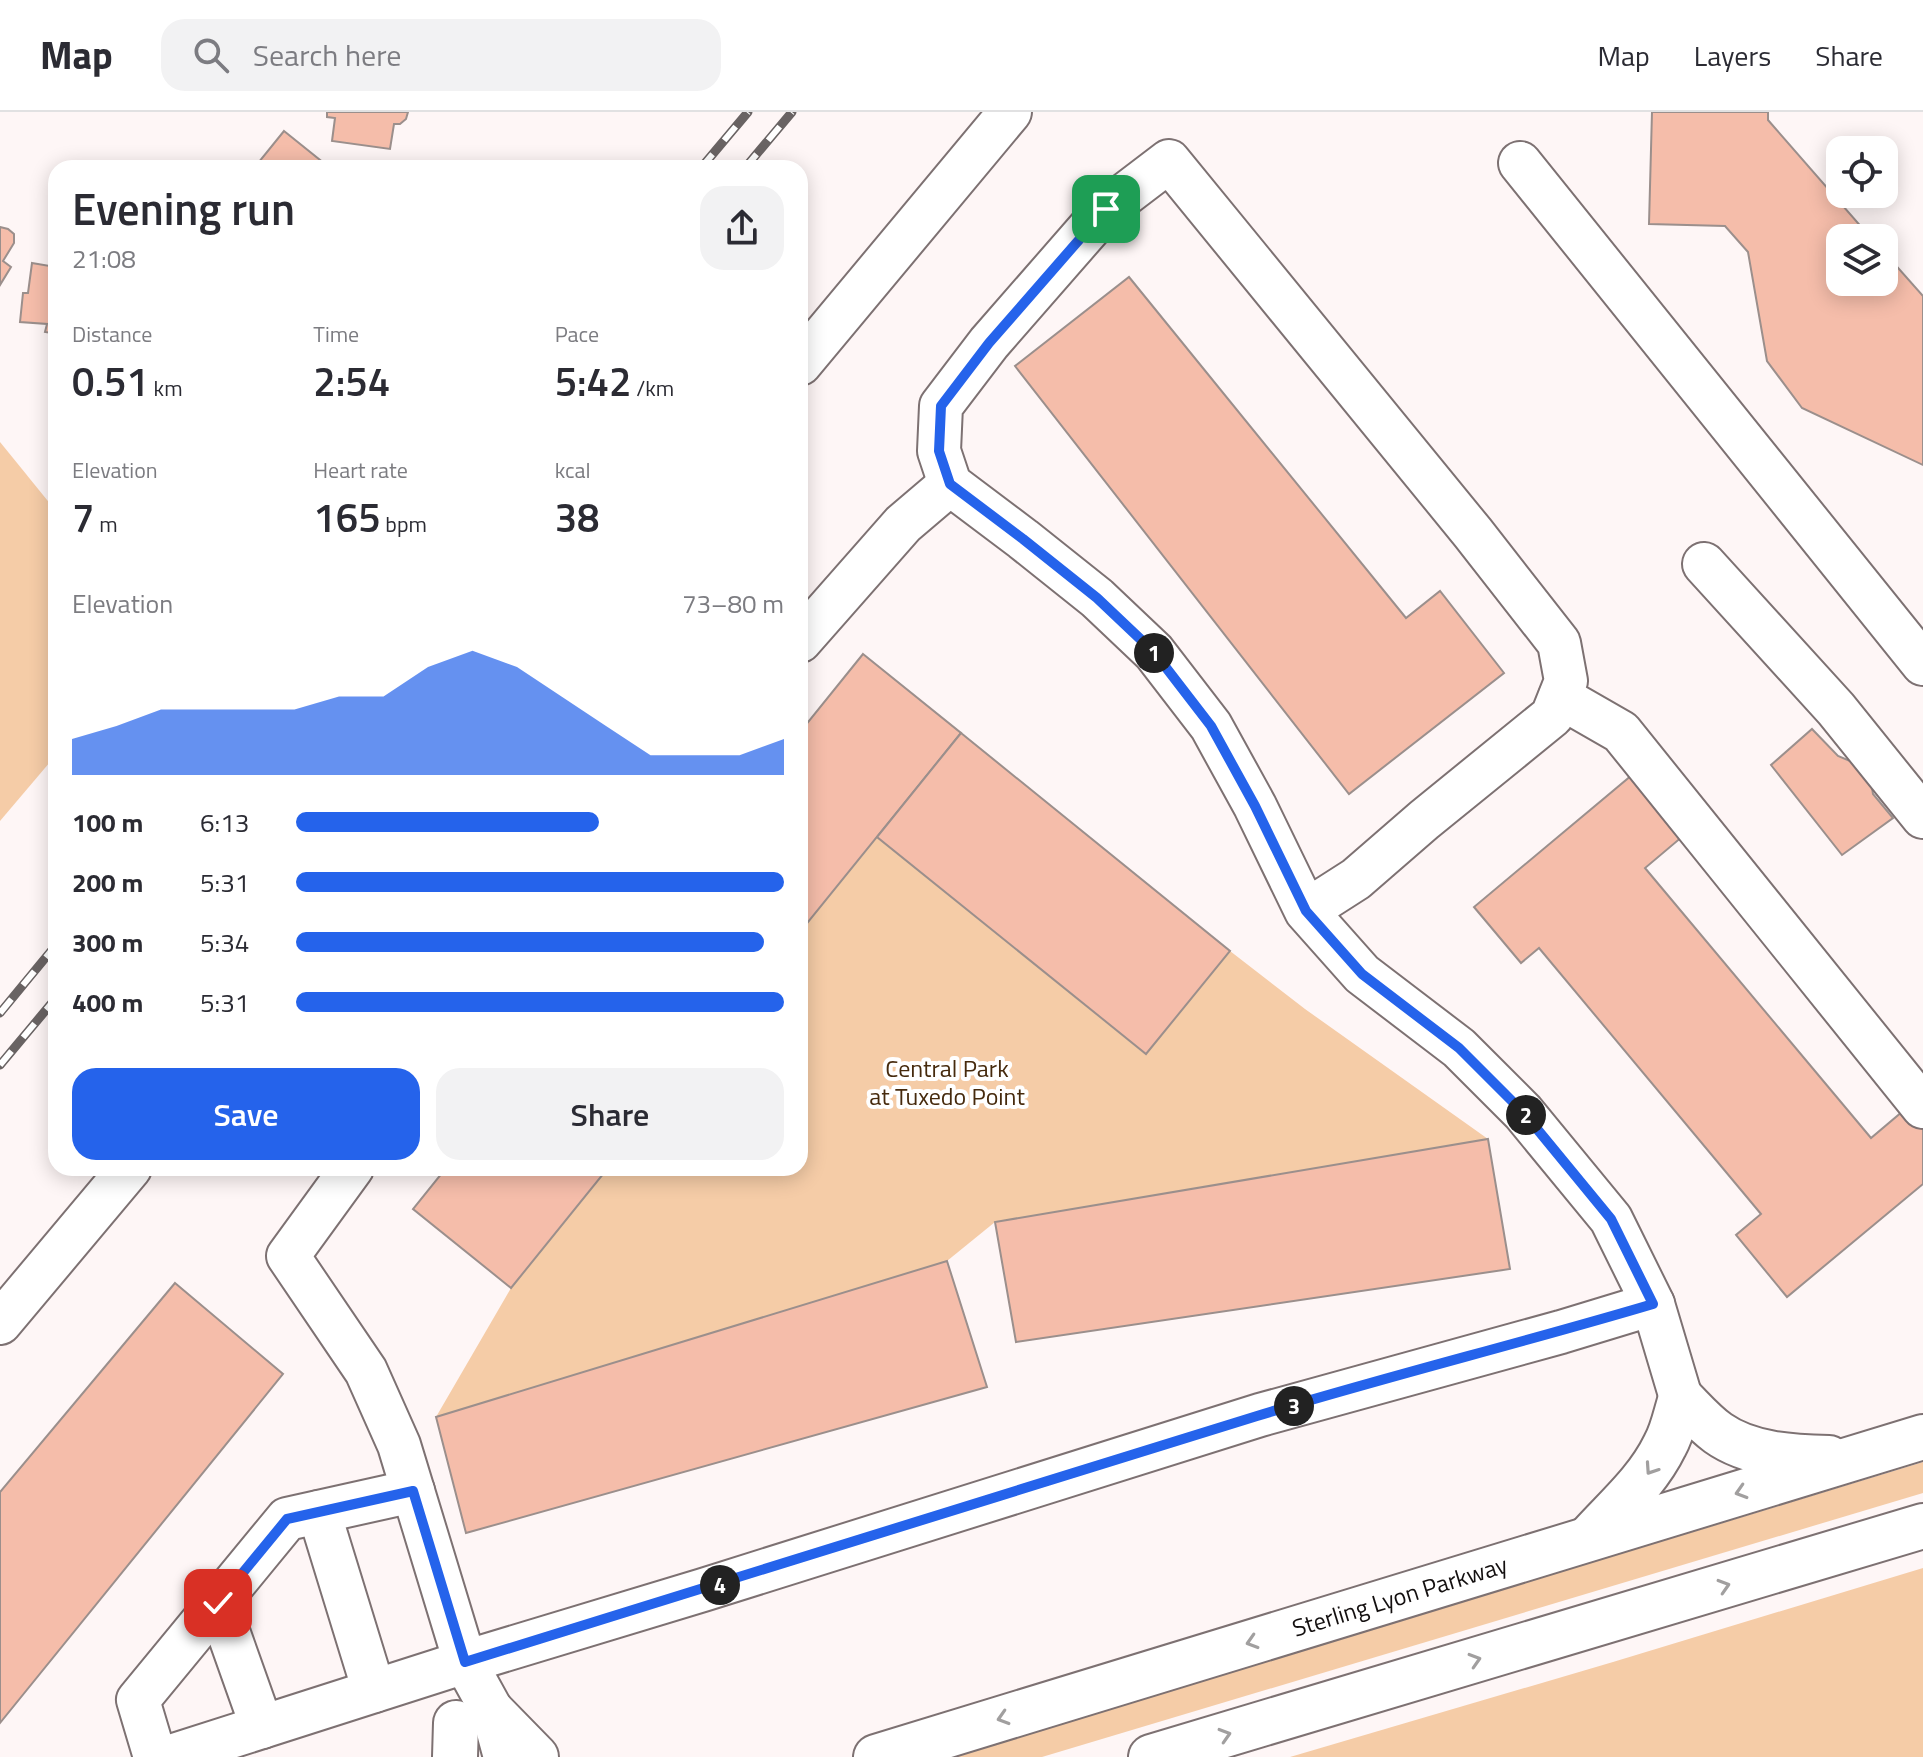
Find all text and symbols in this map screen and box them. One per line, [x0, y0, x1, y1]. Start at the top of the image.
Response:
search box [161, 19, 721, 91]
text: Map [40, 26, 113, 84]
text: Search here [253, 32, 402, 78]
icon: search [189, 33, 233, 77]
text: Map [1597, 34, 1650, 77]
text: Layers [1694, 34, 1771, 77]
text: Share [1815, 34, 1883, 77]
map controls [1826, 136, 1898, 296]
button: locate [1826, 136, 1898, 208]
text: Evening run [72, 175, 295, 242]
pin [1072, 175, 1140, 243]
button: share [700, 186, 784, 270]
icon: arrive [1084, 187, 1128, 231]
button: layers [1826, 224, 1898, 296]
text: 21:08 [72, 239, 136, 278]
text: Distance [72, 317, 152, 351]
text: Time [313, 317, 359, 351]
text: Pace [555, 317, 599, 351]
text: 0.51 [72, 351, 149, 412]
text: 2:54 [313, 351, 390, 412]
text: 5:42 [555, 351, 631, 412]
text: km [149, 371, 183, 405]
text: /km [631, 371, 674, 405]
text: Elevation [72, 453, 158, 487]
text: Heart rate [313, 453, 408, 487]
text: kcal [555, 453, 591, 487]
text: 7 [72, 487, 94, 548]
text: 165 [313, 487, 381, 548]
text: 38 [555, 487, 599, 548]
text: m [94, 507, 118, 541]
text: bpm [381, 507, 427, 541]
text: Elevation [72, 584, 173, 623]
text: 73–80 m [682, 584, 784, 623]
pin: 1 [1134, 633, 1174, 673]
text: 1 [1148, 636, 1160, 670]
text: 100 m [72, 803, 143, 842]
text: 6:13 [200, 803, 249, 842]
text: 200 m [72, 863, 143, 902]
text: 5:31 [200, 863, 249, 902]
text: 300 m [72, 923, 143, 962]
text: 5:34 [200, 923, 249, 962]
text: 400 m [72, 983, 143, 1022]
text: 5:31 [200, 983, 249, 1022]
park label: Central Park at Tuxedo Point [869, 1050, 1025, 1114]
button: Save [72, 1068, 420, 1160]
button: Share [436, 1068, 784, 1160]
pin: 2 [1506, 1095, 1546, 1135]
text: 2 [1520, 1098, 1532, 1132]
pin: 3 [1274, 1386, 1314, 1426]
text: 3 [1288, 1389, 1300, 1423]
one-way arrow [1645, 1460, 1660, 1474]
one-way arrow [1735, 1483, 1749, 1499]
street label: Sterling Lyon Parkway [1288, 1546, 1512, 1646]
pin: 4 [700, 1565, 740, 1605]
text: 4 [714, 1568, 726, 1602]
pin [184, 1569, 252, 1637]
one-way arrow [1716, 1579, 1730, 1595]
icon: check [196, 1581, 240, 1625]
one-way arrow [1245, 1633, 1259, 1649]
one-way arrow [1467, 1653, 1481, 1669]
one-way arrow [997, 1709, 1010, 1725]
one-way arrow [1218, 1728, 1232, 1744]

